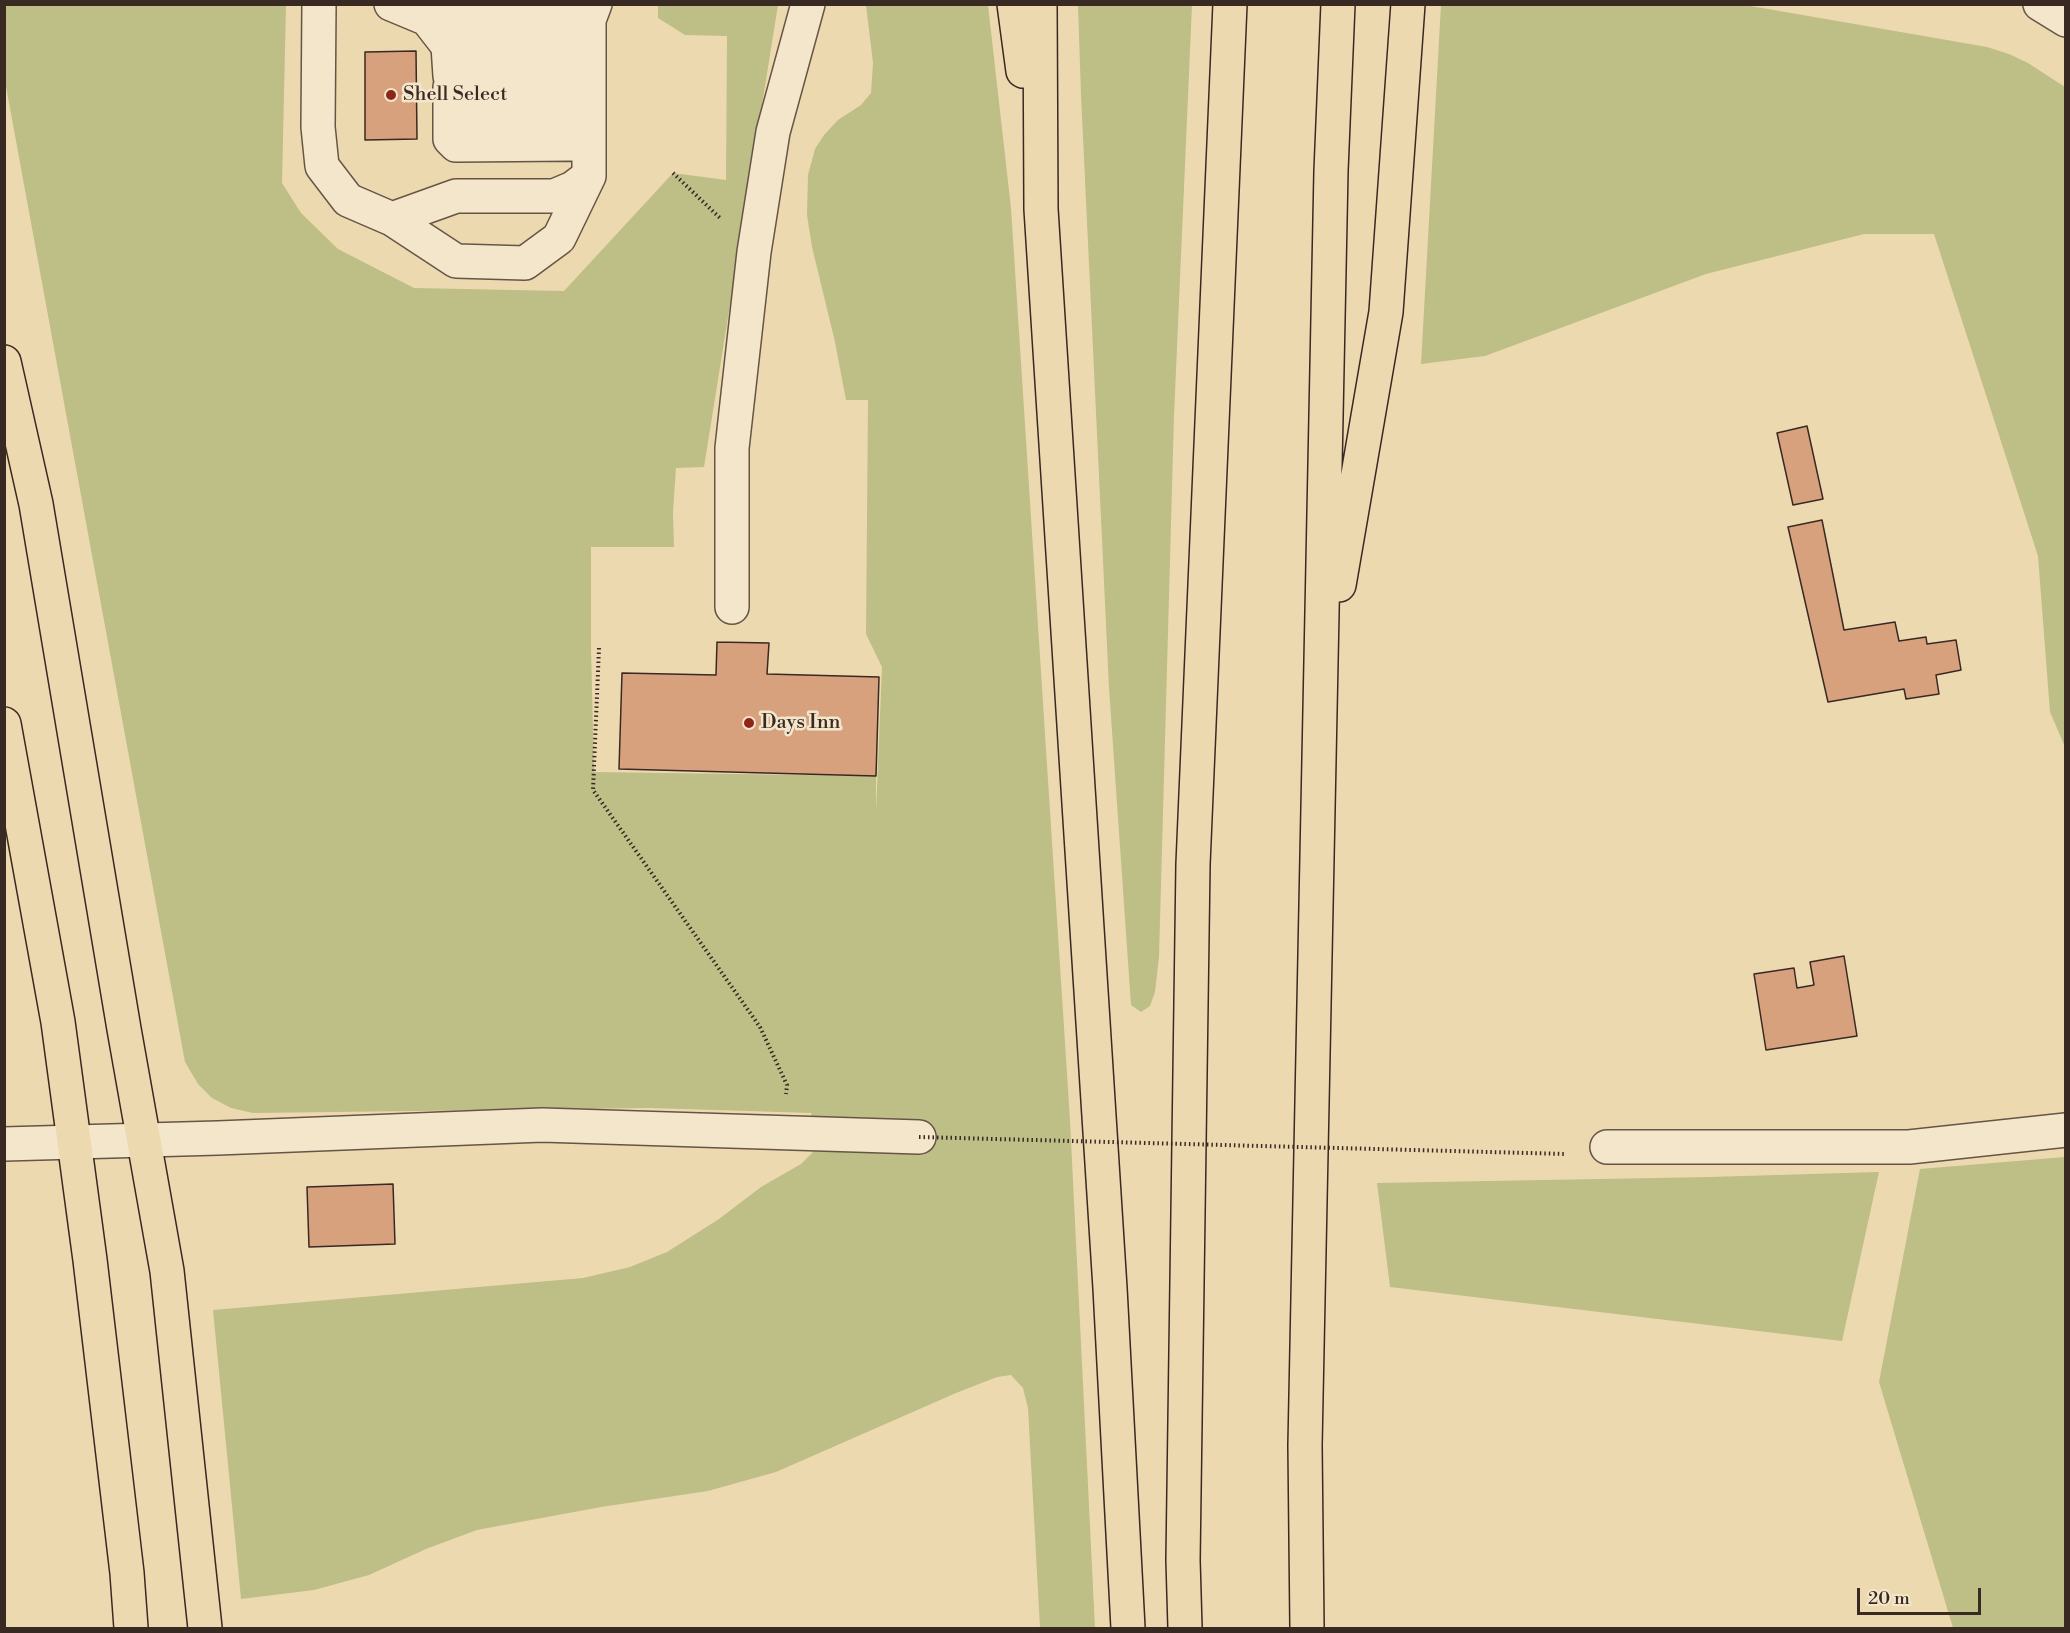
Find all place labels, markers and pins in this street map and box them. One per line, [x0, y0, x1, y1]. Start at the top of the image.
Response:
place label: Shell Select [403, 83, 507, 107]
marker: Shell Select [384, 88, 398, 102]
place label: Days Inn [761, 711, 841, 735]
marker: Days Inn [742, 716, 756, 730]

